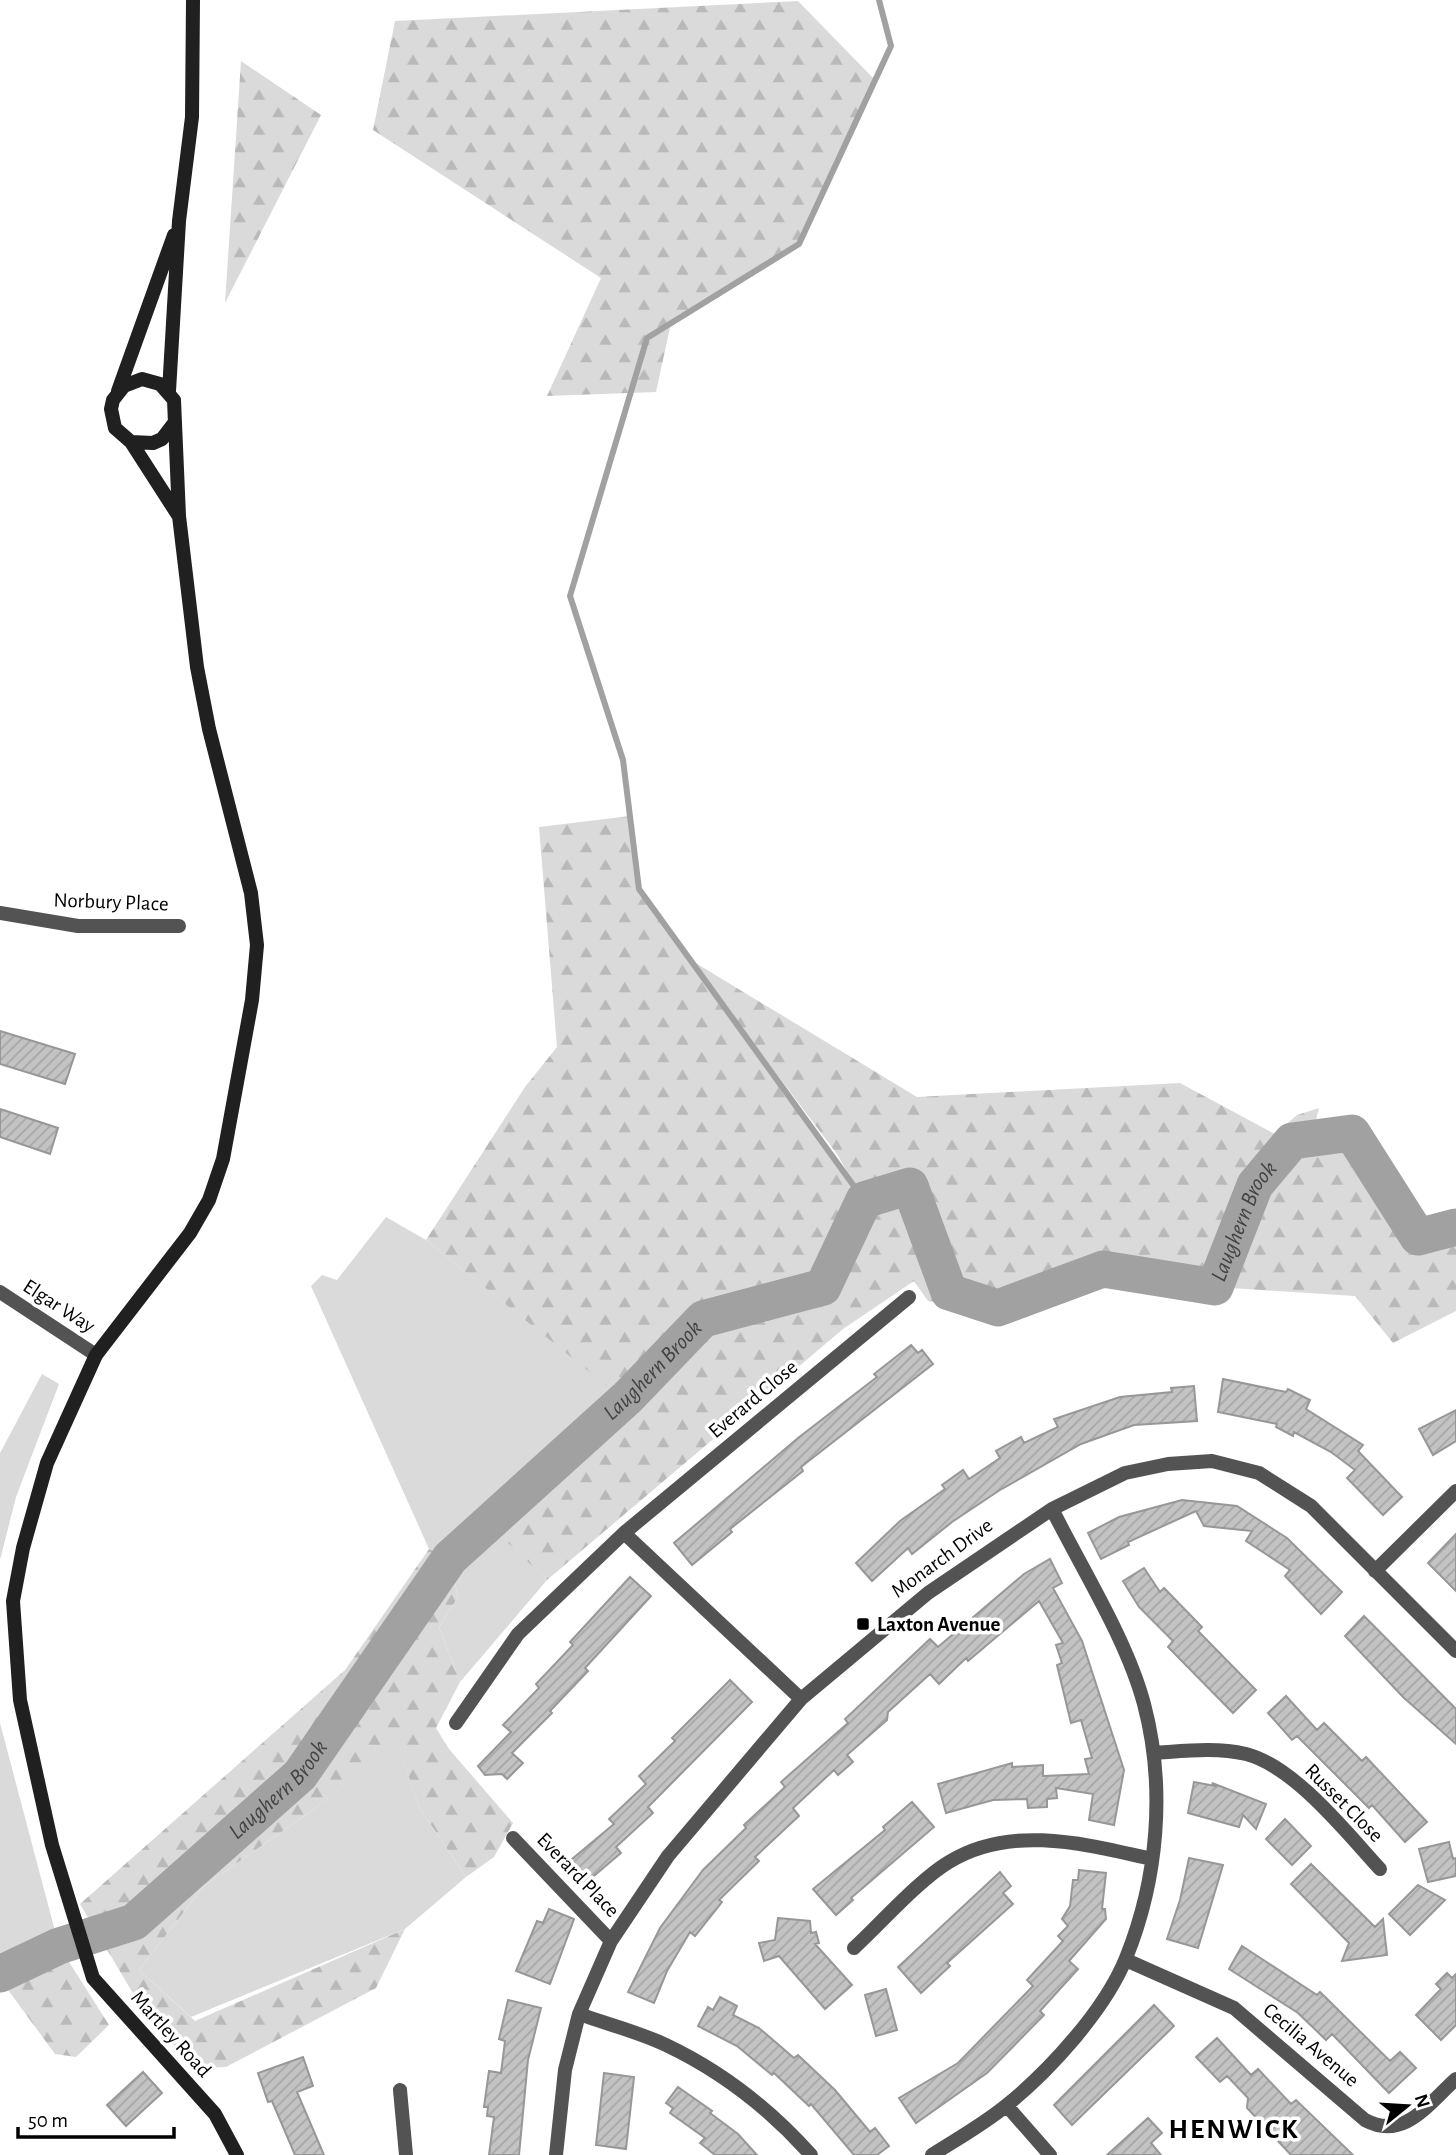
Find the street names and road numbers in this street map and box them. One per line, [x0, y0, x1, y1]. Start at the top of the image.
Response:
street label: Norbury Place [53, 889, 169, 915]
street label: Elgar Way [19, 1275, 99, 1337]
street label: Everard Close [705, 1356, 801, 1442]
street label: Monarch Drive [887, 1514, 997, 1602]
street label: Russet Close [1301, 1760, 1387, 1846]
street label: Everard Place [533, 1829, 623, 1921]
street label: Martley Road [127, 1987, 215, 2081]
street label: Cecilia Avenue [1259, 1999, 1363, 2091]

